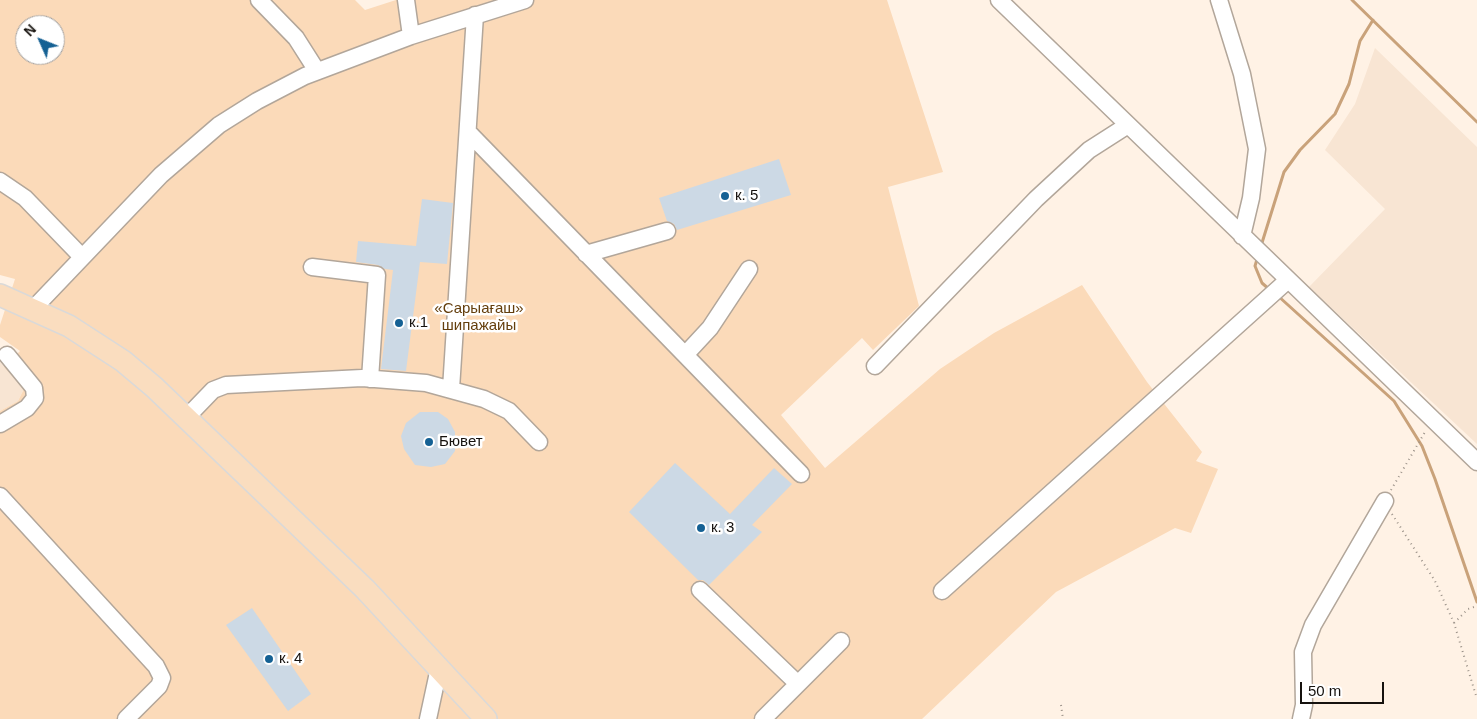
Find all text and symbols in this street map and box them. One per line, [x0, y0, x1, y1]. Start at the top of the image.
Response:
north arrow [15, 15, 65, 65]
text: N [21, 21, 39, 39]
place label: к. 5 [735, 187, 758, 205]
marker: к. 5 [719, 190, 731, 202]
park label: «Сарыағаш» шипажайы [434, 300, 524, 335]
place label: к.1 [409, 314, 428, 332]
marker: к.1 [393, 317, 405, 329]
place label: Бювет [439, 433, 483, 451]
marker: Бювет [423, 436, 435, 448]
place label: к. 3 [711, 519, 734, 537]
marker: к. 3 [695, 522, 707, 534]
place label: к. 4 [279, 650, 302, 668]
marker: к. 4 [263, 653, 275, 665]
scale bar [1302, 672, 1386, 704]
text: 50 m [1308, 682, 1341, 699]

